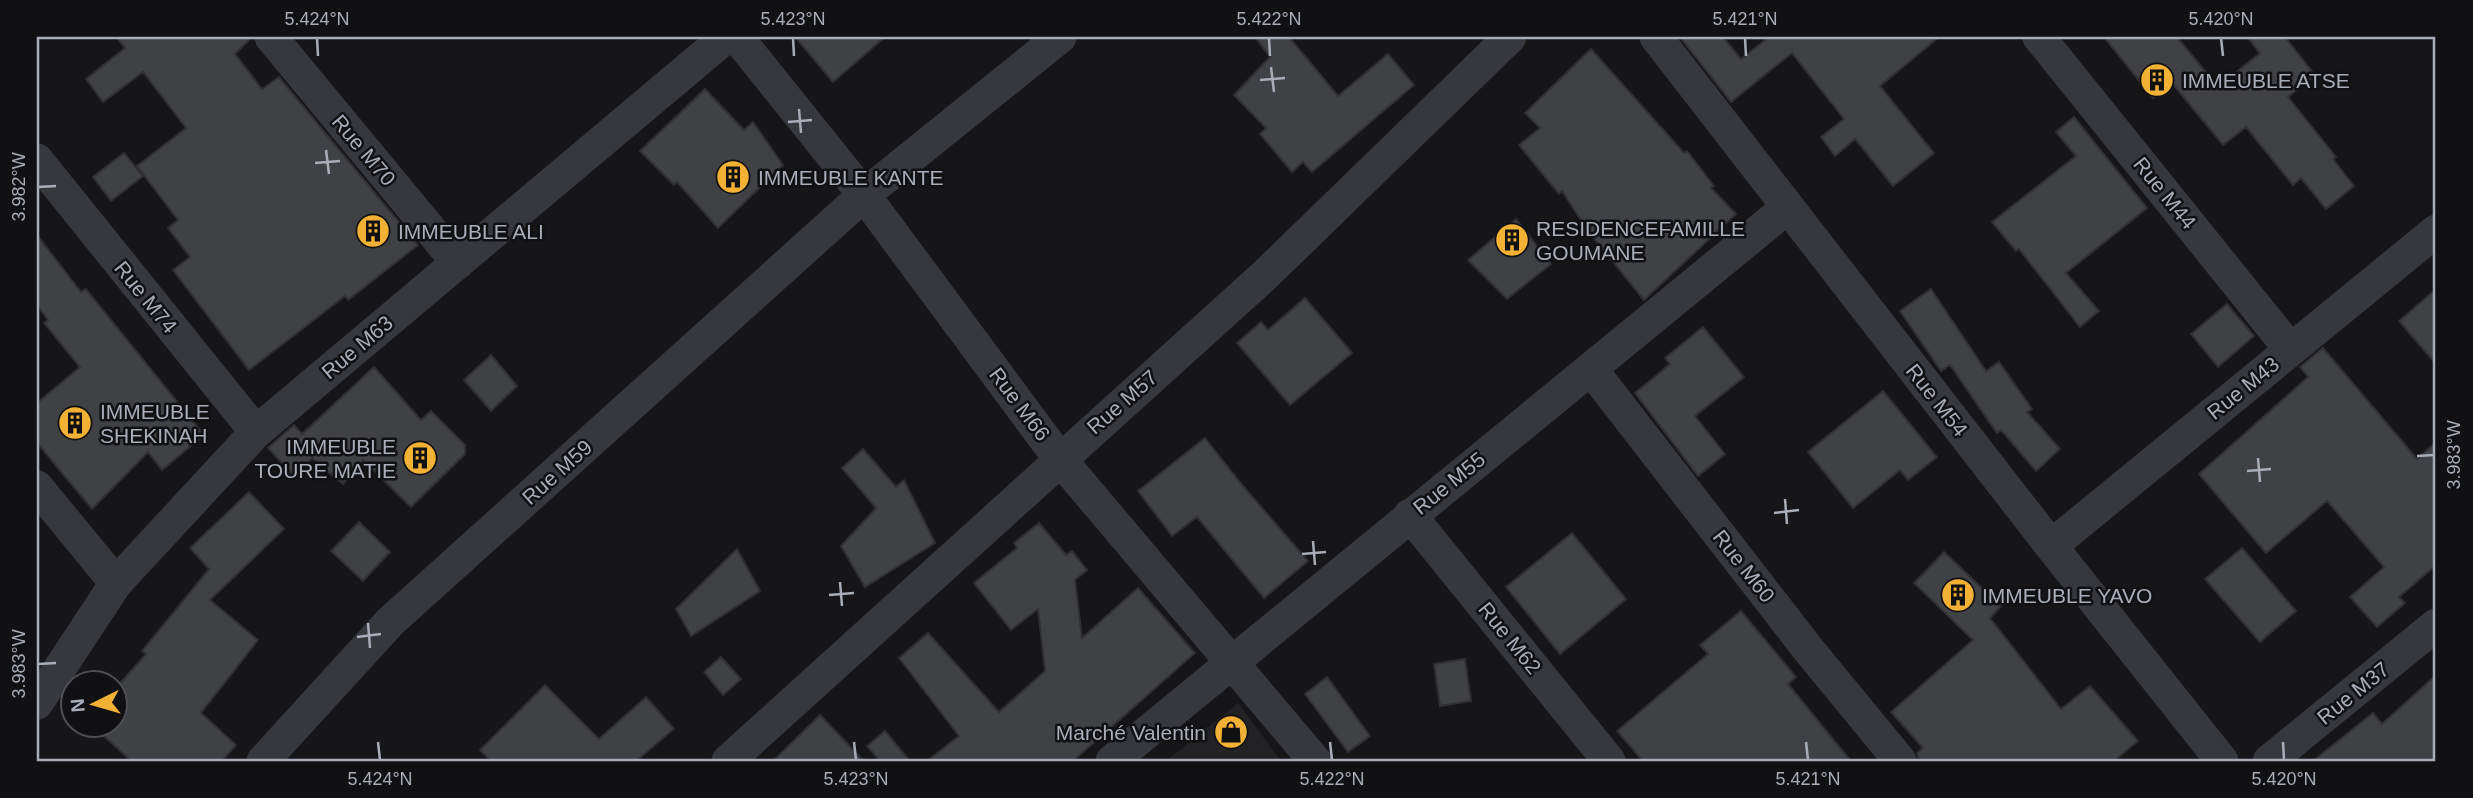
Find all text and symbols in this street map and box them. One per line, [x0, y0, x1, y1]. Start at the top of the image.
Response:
text: 5.424°N [284, 9, 350, 29]
text: 5.423°N [760, 9, 826, 29]
text: 5.422°N [1236, 9, 1302, 29]
text: 5.421°N [1712, 9, 1778, 29]
text: 5.420°N [2188, 9, 2254, 29]
building icon: IMMEUBLE ATSE [2138, 61, 2176, 99]
place label: IMMEUBLE ATSE [2182, 69, 2350, 92]
street label: Rue M70 [328, 110, 400, 190]
text: 3.982°W [9, 152, 29, 222]
street label: Rue M44 [2129, 153, 2201, 234]
building icon: IMMEUBLE KANTE [714, 158, 752, 196]
place label: IMMEUBLE KANTE [758, 166, 944, 189]
building icon: IMMEUBLE ALI [354, 212, 392, 250]
place label: RESIDENCEFAMILLE GOUMANE [1536, 217, 1745, 264]
place label: IMMEUBLE ALI [398, 220, 544, 243]
building icon: RESIDENCEFAMILLE GOUMANE [1493, 221, 1531, 259]
street label: Rue M74 [110, 257, 182, 338]
street label: Rue M63 [317, 311, 397, 383]
street label: Rue M43 [2203, 352, 2283, 424]
street label: Rue M54 [1902, 359, 1972, 441]
street label: Rue M66 [985, 363, 1055, 445]
street label: Rue M57 [1082, 365, 1162, 439]
place label: IMMEUBLE SHEKINAH [100, 400, 210, 447]
building icon: IMMEUBLE SHEKINAH [56, 404, 94, 442]
text: 3.983°W [2444, 420, 2464, 490]
place label: IMMEUBLE TOURE MATIE [254, 435, 396, 482]
street label: Rue M59 [518, 435, 596, 509]
building icon: IMMEUBLE TOURE MATIE [401, 439, 439, 477]
street label: Rue M55 [1409, 447, 1489, 519]
street label: Rue M60 [1709, 525, 1779, 607]
building icon: IMMEUBLE YAVO [1939, 576, 1977, 614]
place label: IMMEUBLE YAVO [1982, 584, 2152, 607]
street label: Rue M62 [1474, 598, 1546, 678]
text: 3.983°W [9, 629, 29, 699]
street label: Rue M37 [2313, 657, 2393, 729]
north arrow [60, 668, 130, 738]
text: N [67, 698, 89, 713]
shop icon: Marché Valentin [1212, 713, 1250, 751]
place label: Marché Valentin [1056, 721, 1206, 744]
text: 5.424°N [347, 769, 413, 789]
text: 5.423°N [823, 769, 889, 789]
text: 5.422°N [1299, 769, 1365, 789]
text: 5.421°N [1775, 769, 1841, 789]
text: 5.420°N [2251, 769, 2317, 789]

